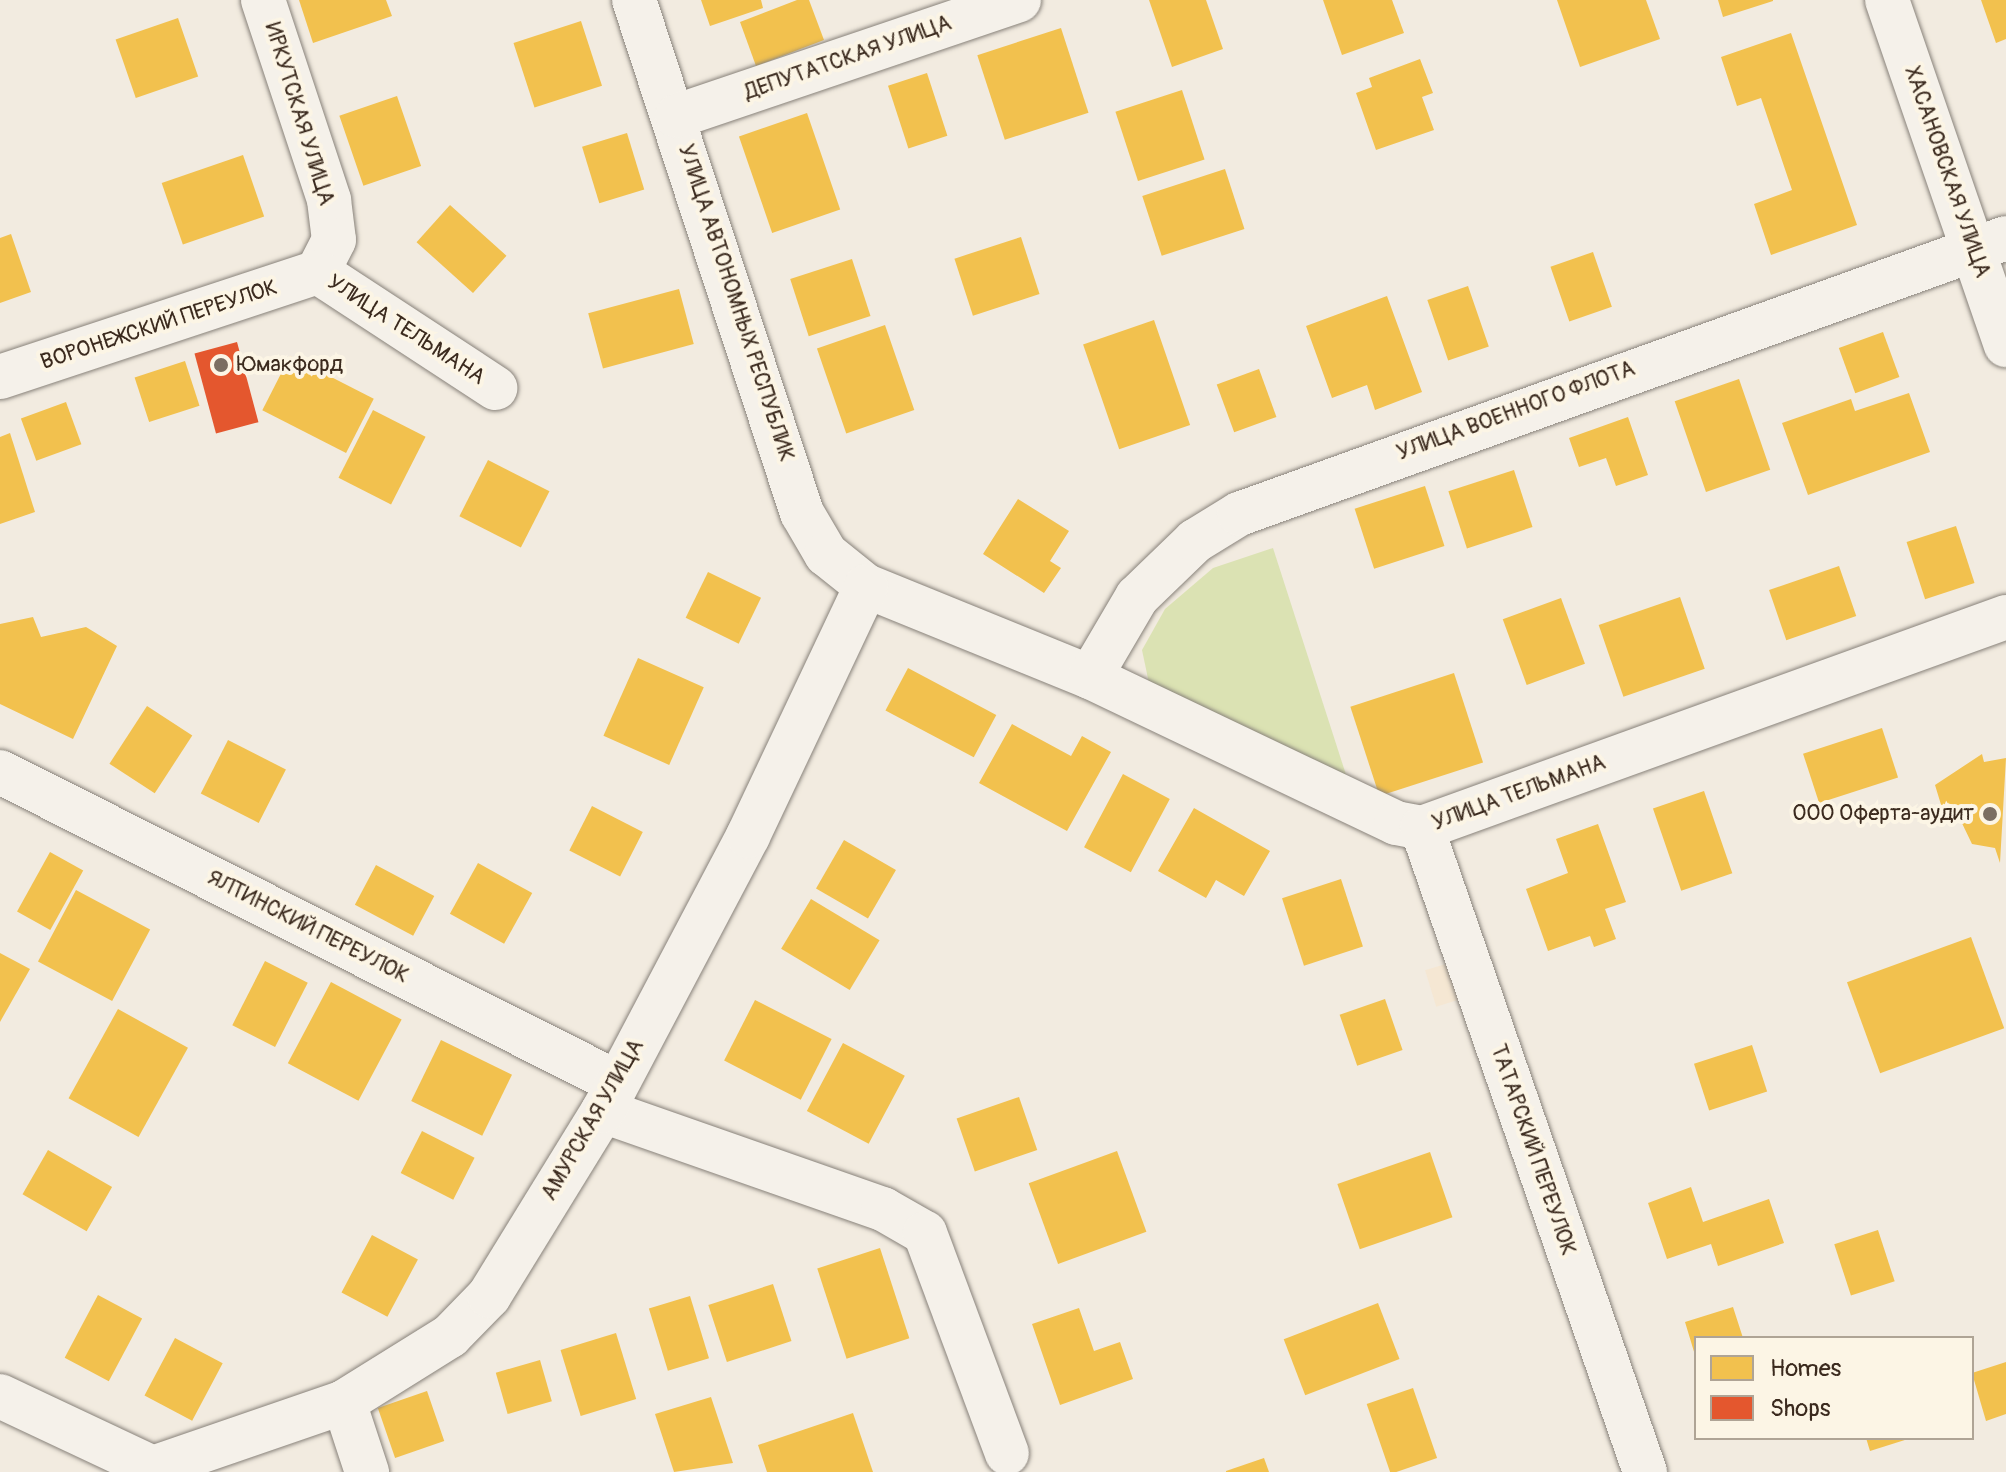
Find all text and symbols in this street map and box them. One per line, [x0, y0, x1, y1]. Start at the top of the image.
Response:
street label: ДЕПУТАТСКАЯ УЛИЦА [741, 10, 955, 106]
street label: ИРКУТСКАЯ УЛИЦА [259, 19, 339, 209]
street label: ХАСАНОВСКАЯ УЛИЦА [1898, 63, 1996, 281]
street label: УЛИЦА АВТОНОМНЫХ РЕСПУБЛИК [672, 141, 800, 465]
street label: УЛИЦА ТЕЛЬМАНА [322, 269, 490, 391]
street label: ВОРОНЕЖСКИЙ ПЕРЕУЛОК [37, 274, 281, 376]
place label: Юмакфорд [237, 352, 343, 378]
marker: Юмакфорд [212, 356, 230, 374]
street label: УЛИЦА ВОЕННОГО ФЛОТА [1393, 356, 1639, 466]
street label: УЛИЦА ТЕЛЬМАНА [1429, 749, 1609, 837]
place label: ООО Оферта-аудит [1792, 801, 1974, 827]
marker: ООО Оферта-аудит [1981, 805, 1999, 823]
street label: ЯЛТИНСКИЙ ПЕРЕУЛОК [203, 865, 413, 989]
street label: АМУРСКАЯ УЛИЦА [536, 1035, 650, 1205]
street label: ТАТАРСКИЙ ПЕРЕУЛОК [1484, 1041, 1582, 1259]
legend [1694, 1336, 1974, 1440]
text: Homes [1770, 1354, 1841, 1383]
text: Shops [1770, 1394, 1830, 1423]

